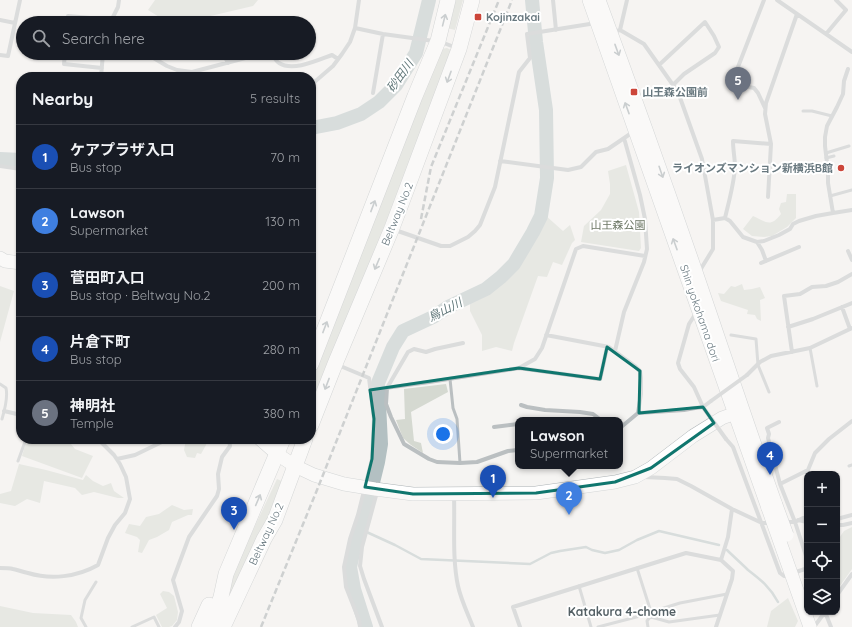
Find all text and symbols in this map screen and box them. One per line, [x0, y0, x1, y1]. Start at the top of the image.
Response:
place label: Kojinzakai [486, 10, 540, 24]
marker: Kojinzakai [473, 12, 483, 22]
one-way arrow [440, 13, 448, 26]
search box [16, 16, 316, 60]
icon: search [30, 27, 52, 49]
text: Search here [62, 29, 145, 48]
one-way arrow [614, 43, 622, 55]
water label: 砂田川 [383, 55, 417, 95]
pin: 5 [725, 67, 751, 100]
one-way arrow [444, 71, 452, 83]
place label: 山王森公園前 [642, 85, 708, 99]
marker: 山王森公園前 [629, 87, 639, 97]
text: Nearby [32, 88, 93, 109]
text: 5 results [250, 90, 300, 106]
one-way arrow [623, 102, 630, 115]
text: ケアプラザ入口 [70, 140, 175, 159]
text: 1 [42, 149, 48, 165]
text: 70 m [270, 149, 300, 165]
text: Bus stop [70, 159, 122, 175]
place label: ライオンズマンション新横浜B館 [672, 161, 833, 175]
marker: ライオンズマンション新横浜B館 [836, 163, 846, 173]
one-way arrow [658, 166, 665, 179]
street label: Beltway No.2 [378, 180, 416, 248]
one-way arrow [369, 201, 377, 213]
text: Lawson [70, 203, 125, 222]
text: 2 [41, 213, 49, 229]
text: 130 m [265, 213, 300, 229]
park label: 山王森公園 [591, 218, 646, 232]
text: Supermarket [70, 222, 148, 238]
one-way arrow [671, 239, 679, 251]
one-way arrow [373, 258, 380, 270]
street label: Shin yokohama dori [677, 263, 723, 363]
text: 菅田町入口 [70, 268, 145, 287]
text: 3 [42, 277, 48, 293]
text: 200 m [262, 277, 300, 293]
text: Bus stop · Beltway No.2 [70, 287, 211, 303]
water label: 鳥山川 [425, 294, 466, 324]
one-way arrow [322, 322, 330, 334]
text: 片倉下町 [70, 332, 130, 351]
text: 4 [41, 341, 49, 357]
text: 280 m [263, 341, 300, 357]
text: Bus stop [70, 351, 122, 367]
one-way arrow [323, 378, 330, 390]
text: 神明社 [70, 396, 115, 415]
text: 5 [41, 405, 49, 421]
text: 380 m [263, 405, 300, 421]
text: Temple [70, 415, 114, 431]
popup [515, 417, 623, 469]
your location [433, 424, 453, 444]
text: Lawson [530, 426, 585, 445]
pin: 4 [757, 442, 783, 475]
text: Supermarket [530, 445, 608, 461]
pin: 1 [480, 465, 506, 498]
map controls [804, 471, 840, 615]
button: + [804, 471, 840, 507]
pin: 2 [556, 482, 582, 515]
one-way arrow [254, 494, 262, 506]
pin: 3 [221, 497, 247, 530]
street label: Beltway No.2 [245, 501, 287, 567]
button: − [804, 507, 840, 543]
button: locate [804, 543, 840, 579]
button: layers [804, 579, 840, 615]
district label: Katakura 4-chome [568, 604, 676, 619]

